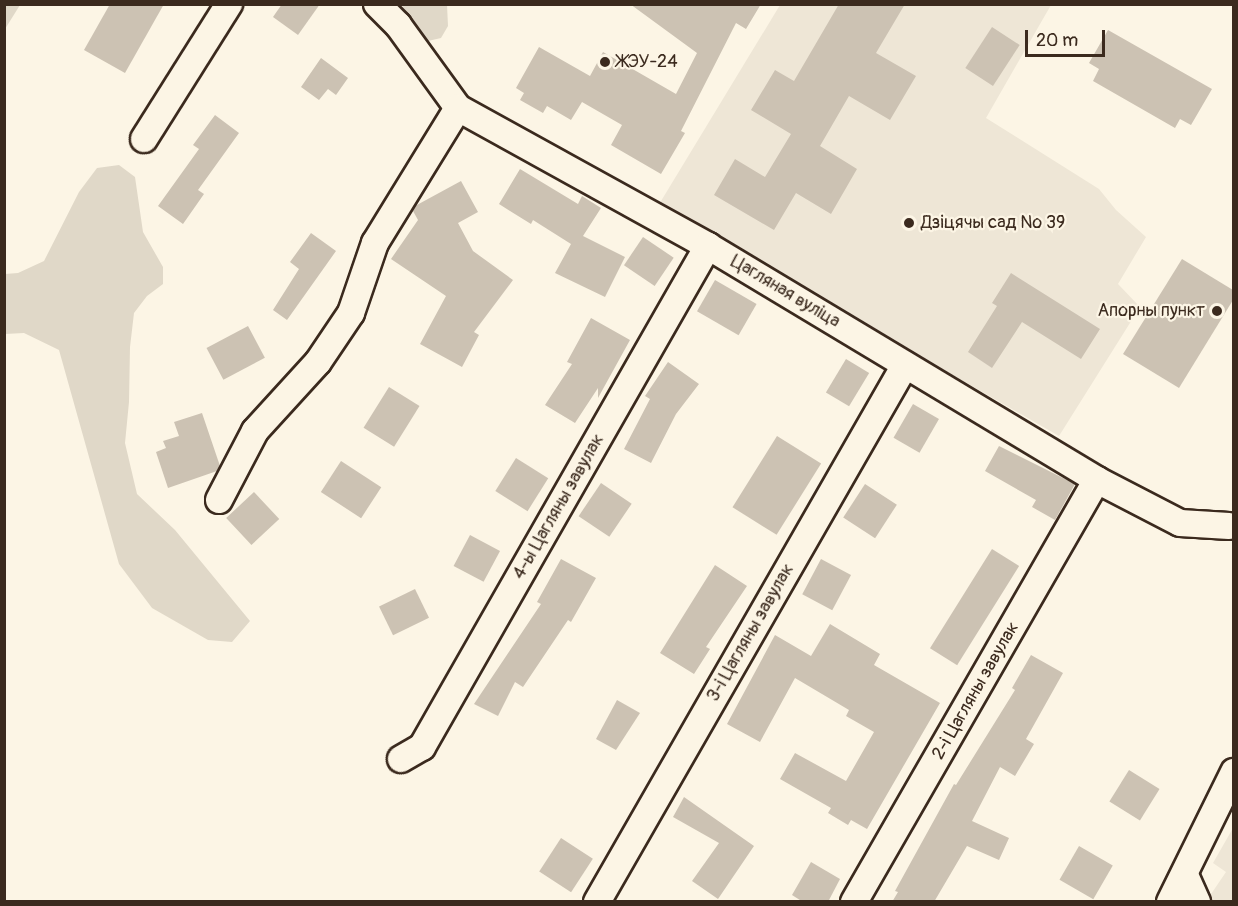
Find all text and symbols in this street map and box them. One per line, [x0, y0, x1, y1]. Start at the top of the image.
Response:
scale bar [1028, 18, 1108, 56]
text: 20 m [1036, 29, 1078, 52]
place label: ЖЭУ-24 [617, 51, 678, 73]
marker: ЖЭУ-24 [598, 55, 612, 69]
place label: Дзіцячы сад № 39 [921, 212, 1065, 234]
marker: Дзіцячы сад № 39 [902, 216, 916, 230]
street label: Цагляная вуліца [726, 251, 844, 333]
place label: Апорны пункт [1097, 300, 1205, 322]
marker: Апорны пункт [1210, 304, 1224, 318]
street label: 4-ы Цагляны завулак [509, 431, 609, 583]
street label: 3-і Цагляны завулак [703, 560, 799, 706]
street label: 2-і Цагляны завулак [928, 618, 1024, 764]

